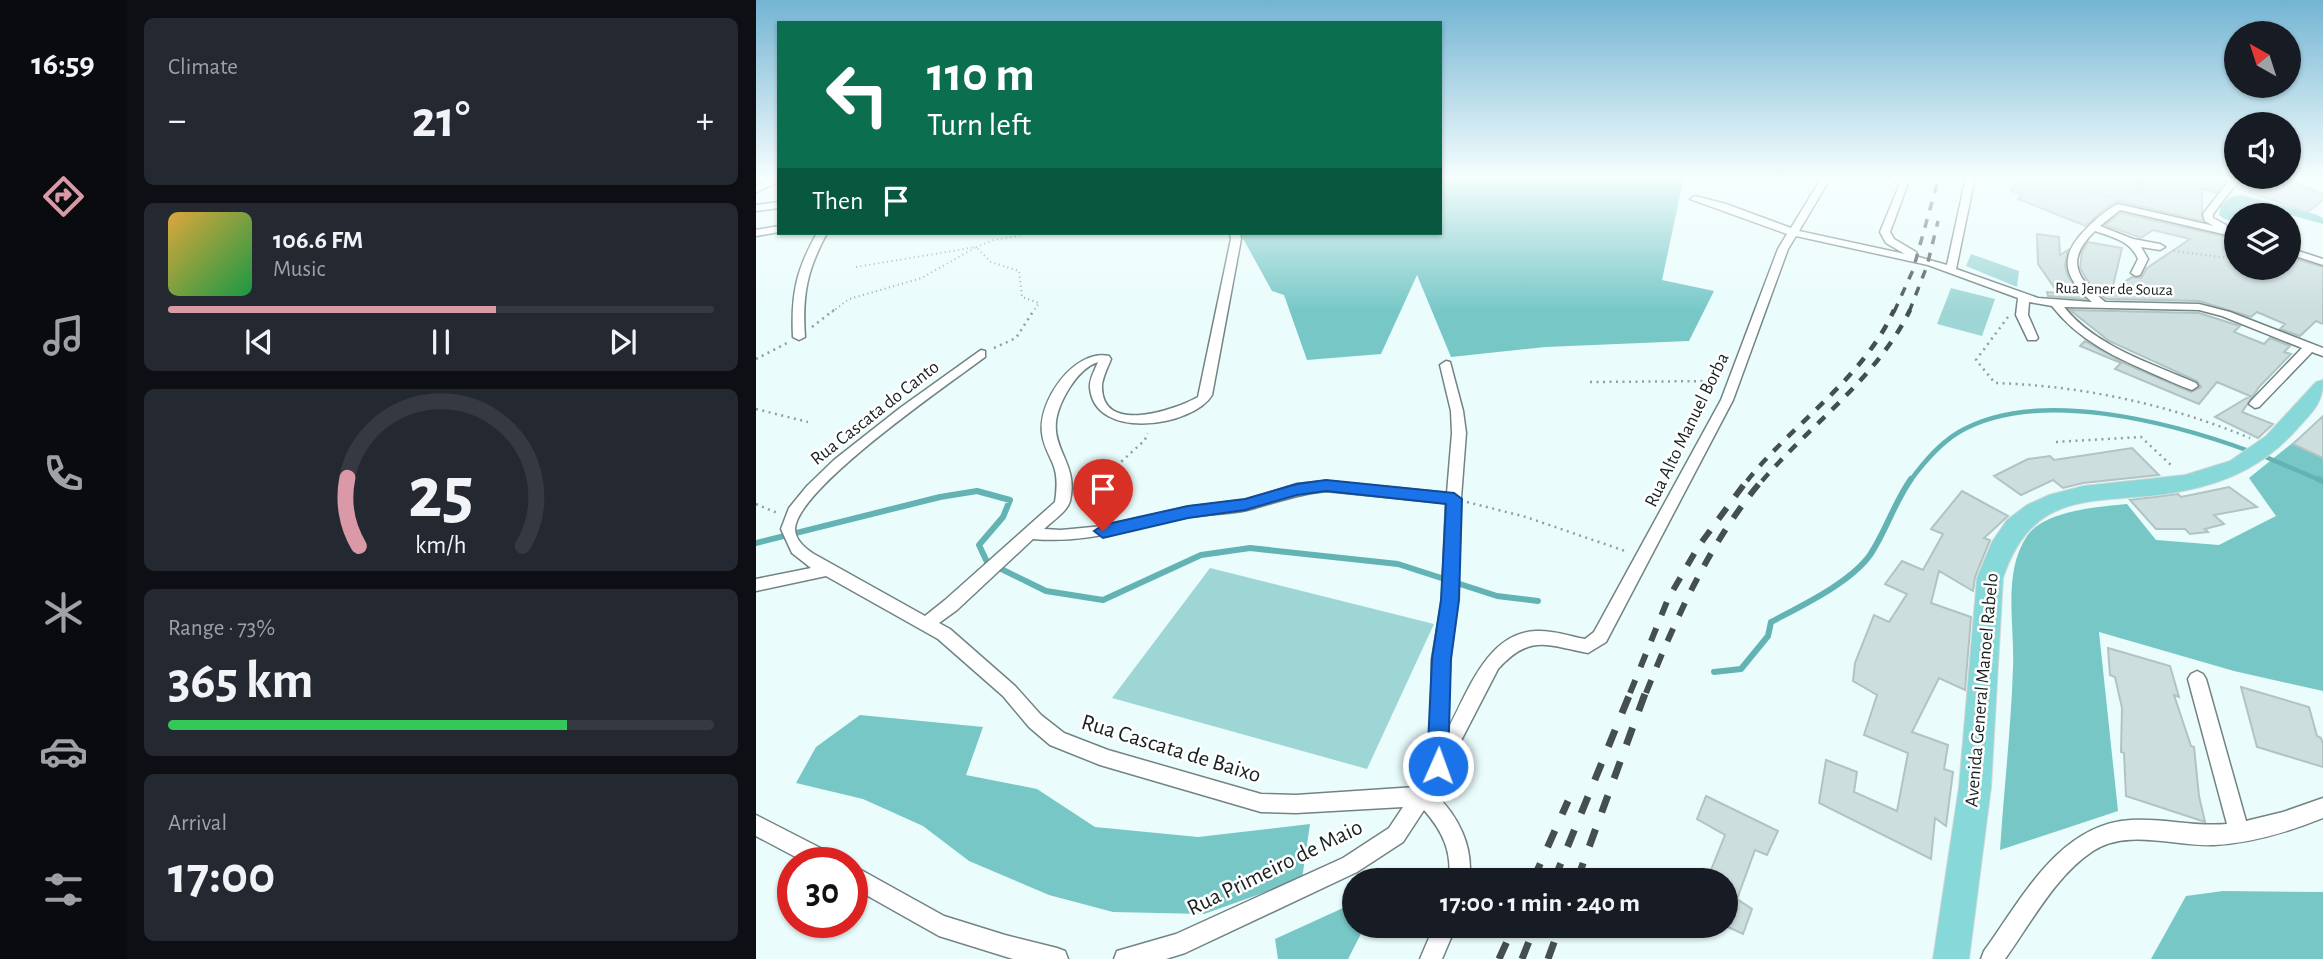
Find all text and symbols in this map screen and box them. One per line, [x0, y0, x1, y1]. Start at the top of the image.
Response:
north arrow [2224, 21, 2301, 98]
map controls [2224, 21, 2301, 280]
text: 16:59 [31, 48, 95, 80]
icon: left [812, 49, 903, 140]
text: 110 m [927, 51, 1035, 100]
text: Climate [168, 56, 238, 79]
text: 21° [412, 94, 470, 146]
text: − [168, 102, 186, 140]
text: + [696, 102, 714, 140]
text: Turn left [927, 109, 1031, 141]
button: sound [2224, 112, 2301, 189]
icon: directions [39, 172, 88, 221]
icon: arrive [877, 182, 915, 220]
text: Then [812, 188, 863, 214]
button: layers [2224, 203, 2301, 280]
text: 106.6 FM [273, 227, 363, 253]
text: Music [273, 258, 325, 281]
street label: Rua Jener de Souza [2055, 280, 2173, 298]
icon: music [39, 311, 88, 360]
icon: previous [240, 323, 278, 361]
icon: pause [422, 323, 460, 361]
icon: next [604, 323, 642, 361]
street label: Rua Alto Manuel Borba [1641, 350, 1733, 510]
street label: Rua Cascata do Canto [807, 357, 943, 469]
icon: phone [39, 449, 88, 498]
text: 25 [408, 458, 474, 531]
pin [1073, 459, 1133, 531]
icon: arrive [1084, 470, 1122, 508]
text: km/h [415, 532, 467, 557]
street label: Avenida General Manoel Rabelo [1962, 572, 2002, 808]
icon: climate [39, 588, 88, 637]
text: Range · 73% [168, 617, 275, 640]
text: 365 km [168, 655, 314, 707]
street label: Rua Cascata de Baixo [1079, 711, 1263, 787]
icon: car [39, 727, 88, 776]
position arrow [1401, 729, 1475, 803]
text: Arrival [168, 812, 227, 835]
street label: Rua Primeiro de Maio [1184, 816, 1366, 920]
speed limit sign: 30 [777, 847, 868, 938]
text: 17:00 [168, 850, 275, 902]
icon: filters [39, 865, 88, 914]
text: 17:00 · 1 min · 240 m [1440, 890, 1640, 916]

